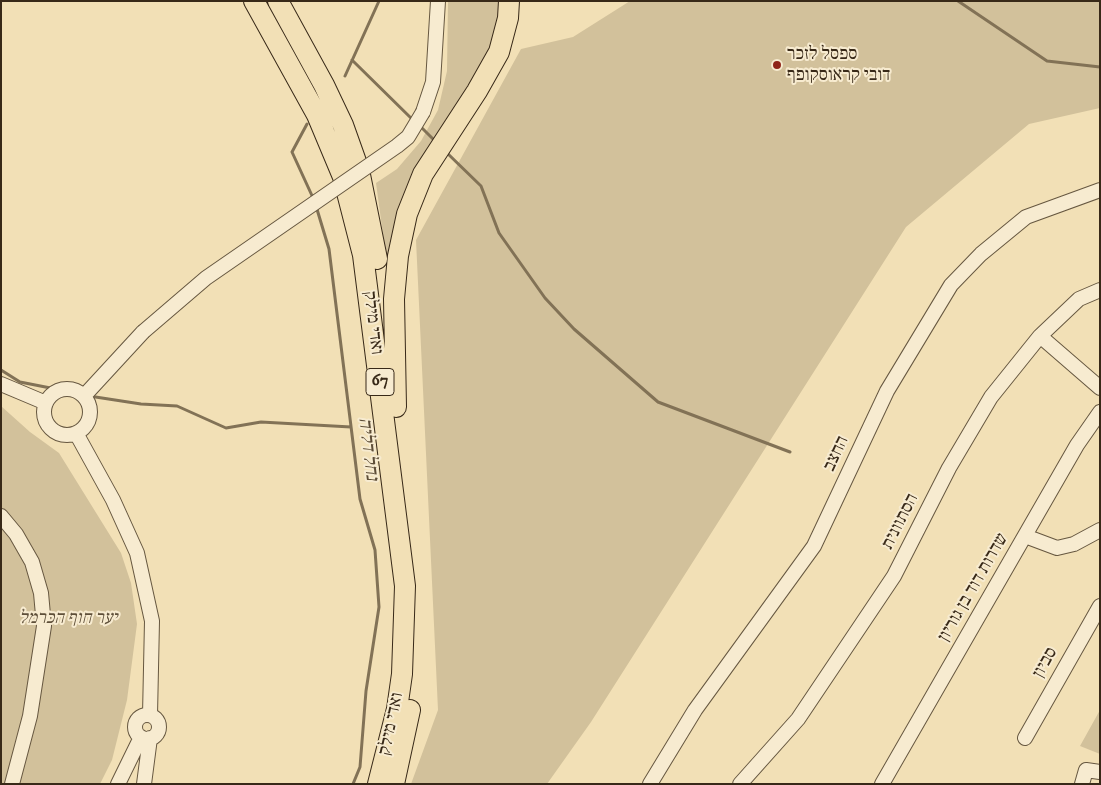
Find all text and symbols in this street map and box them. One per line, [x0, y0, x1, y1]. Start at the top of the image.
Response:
place label: ספסל לזכר דובי קראוסקופף [787, 44, 890, 86]
marker: ספסל לזכר דובי קראוסקופף [771, 59, 783, 71]
street label: ואדי מילק [357, 290, 387, 356]
road number: 67 [366, 368, 394, 396]
water label: נחל דליה [352, 416, 382, 482]
street label: החצב [819, 433, 855, 475]
street label: הסתוונית [878, 490, 924, 554]
street label: שדרות דוד בן גוריון [934, 530, 1014, 646]
park label: יער חוף הכרמל [19, 608, 117, 630]
street label: סביון [1029, 644, 1063, 682]
street label: ואדי מילק [375, 691, 409, 757]

